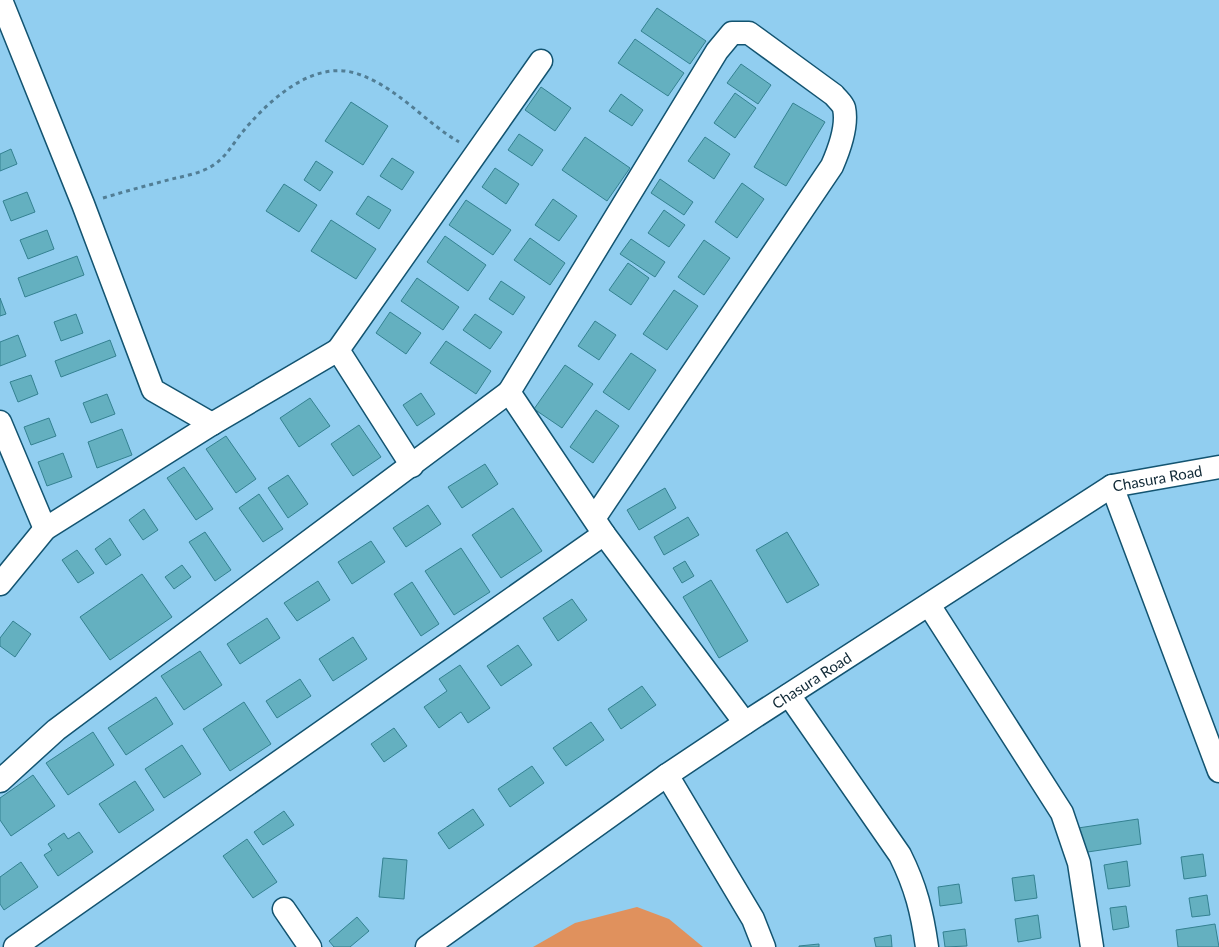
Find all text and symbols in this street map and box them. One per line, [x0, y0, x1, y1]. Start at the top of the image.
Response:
street label: Chasura Road [1111, 461, 1204, 495]
street label: Chasura Road [768, 648, 854, 712]

